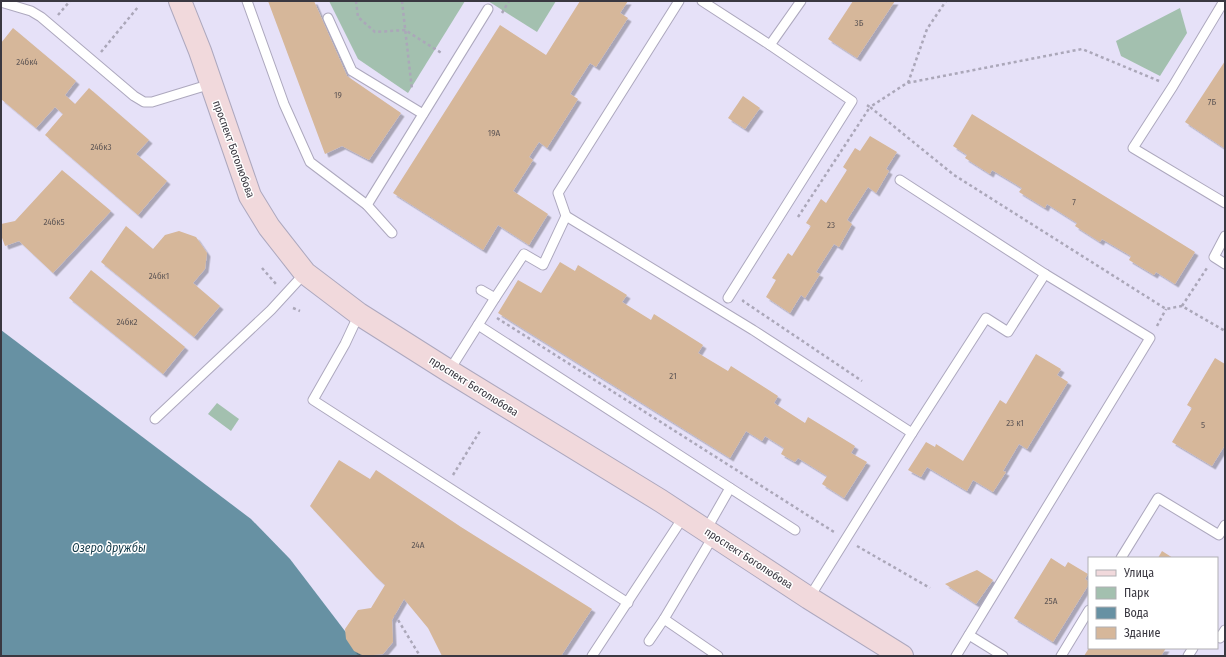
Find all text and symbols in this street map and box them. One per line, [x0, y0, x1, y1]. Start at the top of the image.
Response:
house number: 3Б [855, 18, 864, 28]
house number: 24бк4 [16, 57, 38, 67]
house number: 19 [334, 90, 342, 100]
house number: 7Б [1208, 97, 1216, 107]
street label: проспект Боголюбова [210, 99, 257, 200]
house number: 19А [488, 128, 501, 138]
house number: 24бк3 [90, 142, 112, 152]
house number: 7 [1072, 197, 1076, 207]
house number: 24бк5 [43, 217, 65, 227]
house number: 23 [827, 220, 835, 230]
house number: 24бк1 [149, 271, 169, 281]
house number: 24бк2 [116, 317, 138, 327]
street label: проспект Боголюбова [427, 354, 521, 419]
house number: 21 [669, 371, 677, 381]
house number: 23 к1 [1006, 418, 1024, 428]
house number: 5 [1201, 420, 1205, 430]
street label: проспект Боголюбова [702, 525, 795, 592]
house number: 24А [412, 540, 425, 550]
water label: Озеро дружбы [72, 541, 146, 555]
legend [1088, 557, 1218, 649]
text: Улица [1123, 566, 1154, 580]
text: Парк [1124, 586, 1150, 600]
house number: 25А [1045, 596, 1058, 606]
text: Вода [1124, 606, 1149, 620]
text: Здание [1124, 626, 1160, 640]

